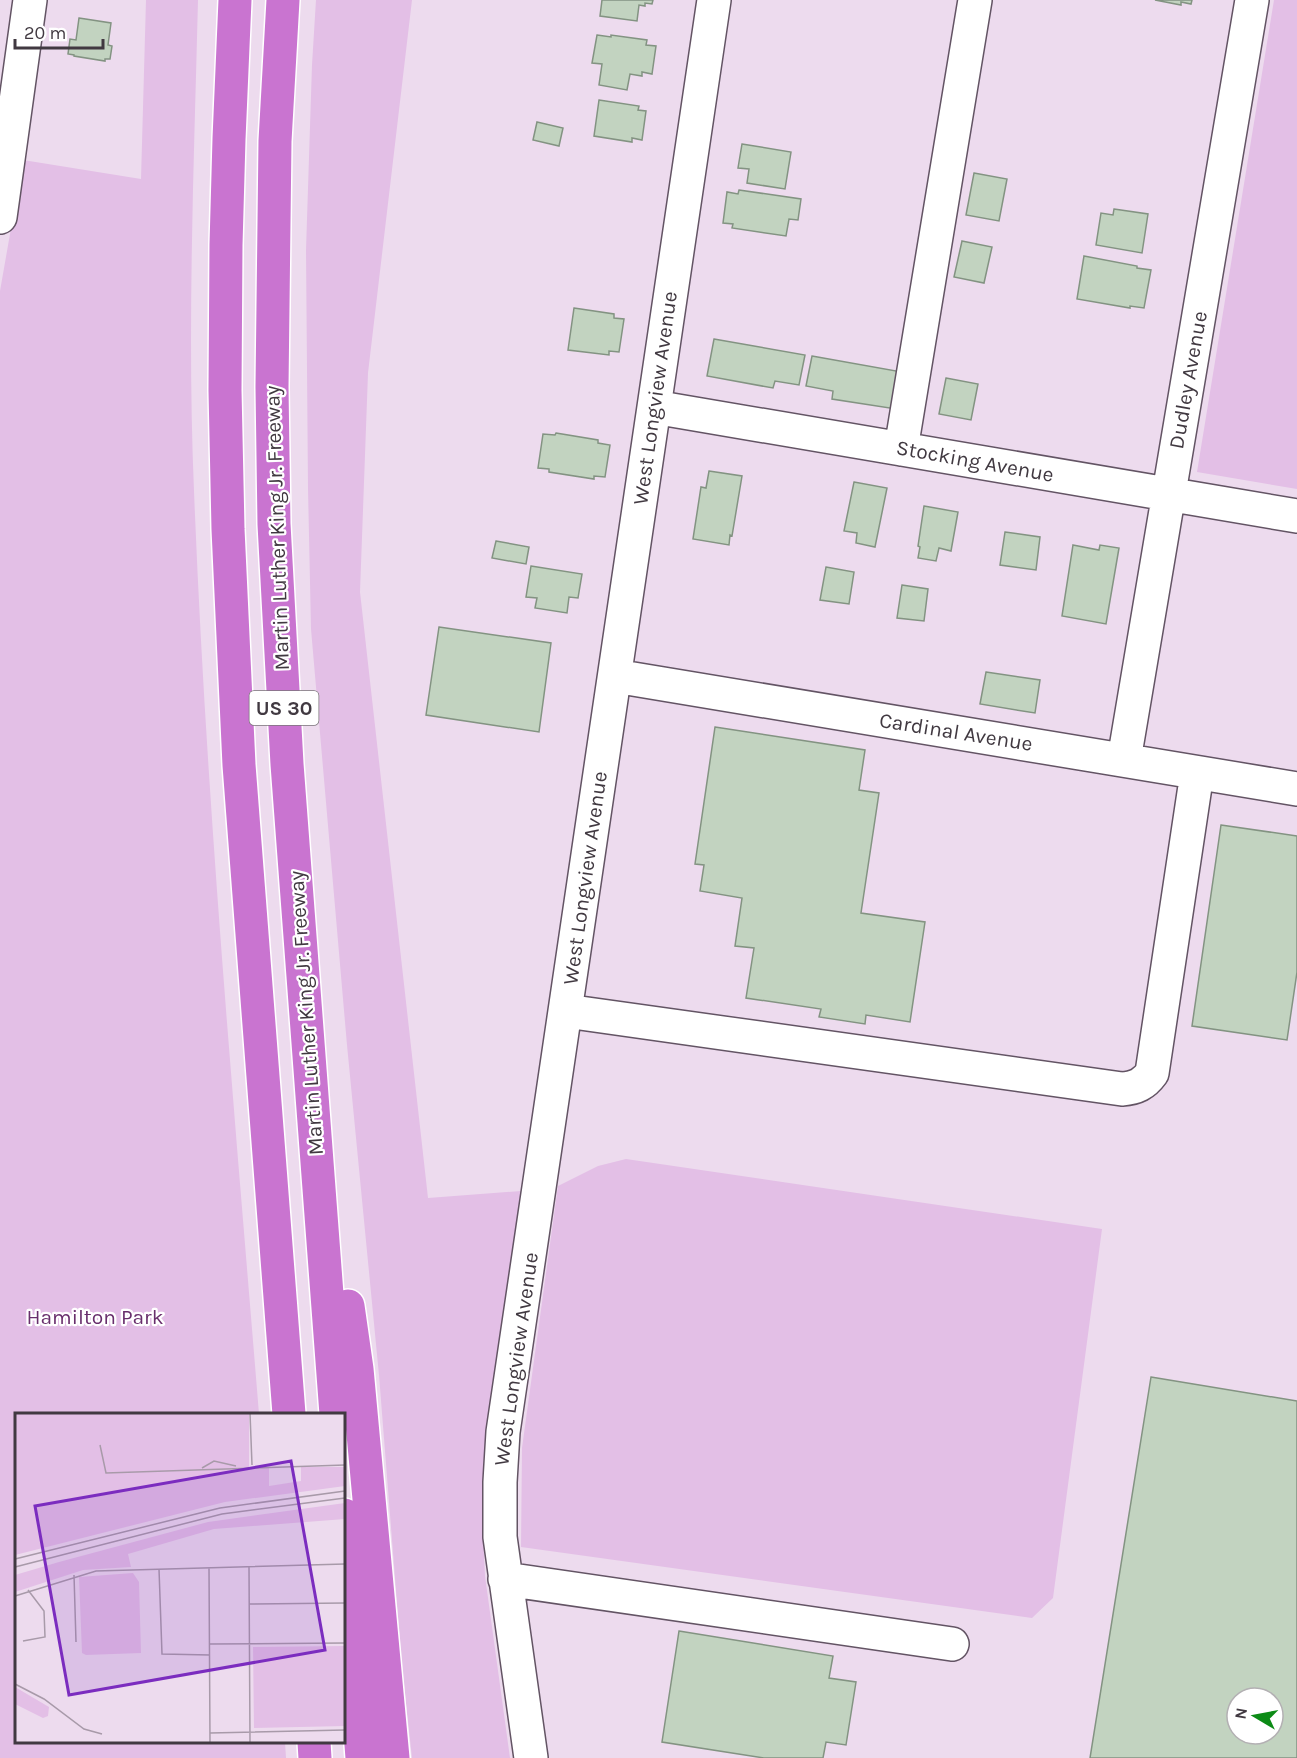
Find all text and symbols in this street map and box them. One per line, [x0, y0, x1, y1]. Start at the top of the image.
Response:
scale bar [15, 12, 104, 50]
text: 20 m [24, 22, 66, 44]
street label: West Longview Avenue [628, 290, 682, 506]
street label: Dudley Avenue [1164, 309, 1212, 451]
street label: Martin Luther King Jr. Freeway [260, 385, 294, 671]
street label: Stocking Avenue [894, 435, 1056, 487]
road number: US 30 [250, 691, 318, 725]
street label: Cardinal Avenue [878, 708, 1034, 756]
street label: West Longview Avenue [558, 770, 612, 986]
street label: Martin Luther King Jr. Freeway [284, 870, 328, 1156]
street label: West Longview Avenue [489, 1251, 543, 1467]
park label: Hamilton Park [26, 1305, 164, 1329]
inset map [15, 1413, 345, 1743]
north arrow [1225, 1686, 1285, 1746]
text: N [1230, 1706, 1251, 1721]

